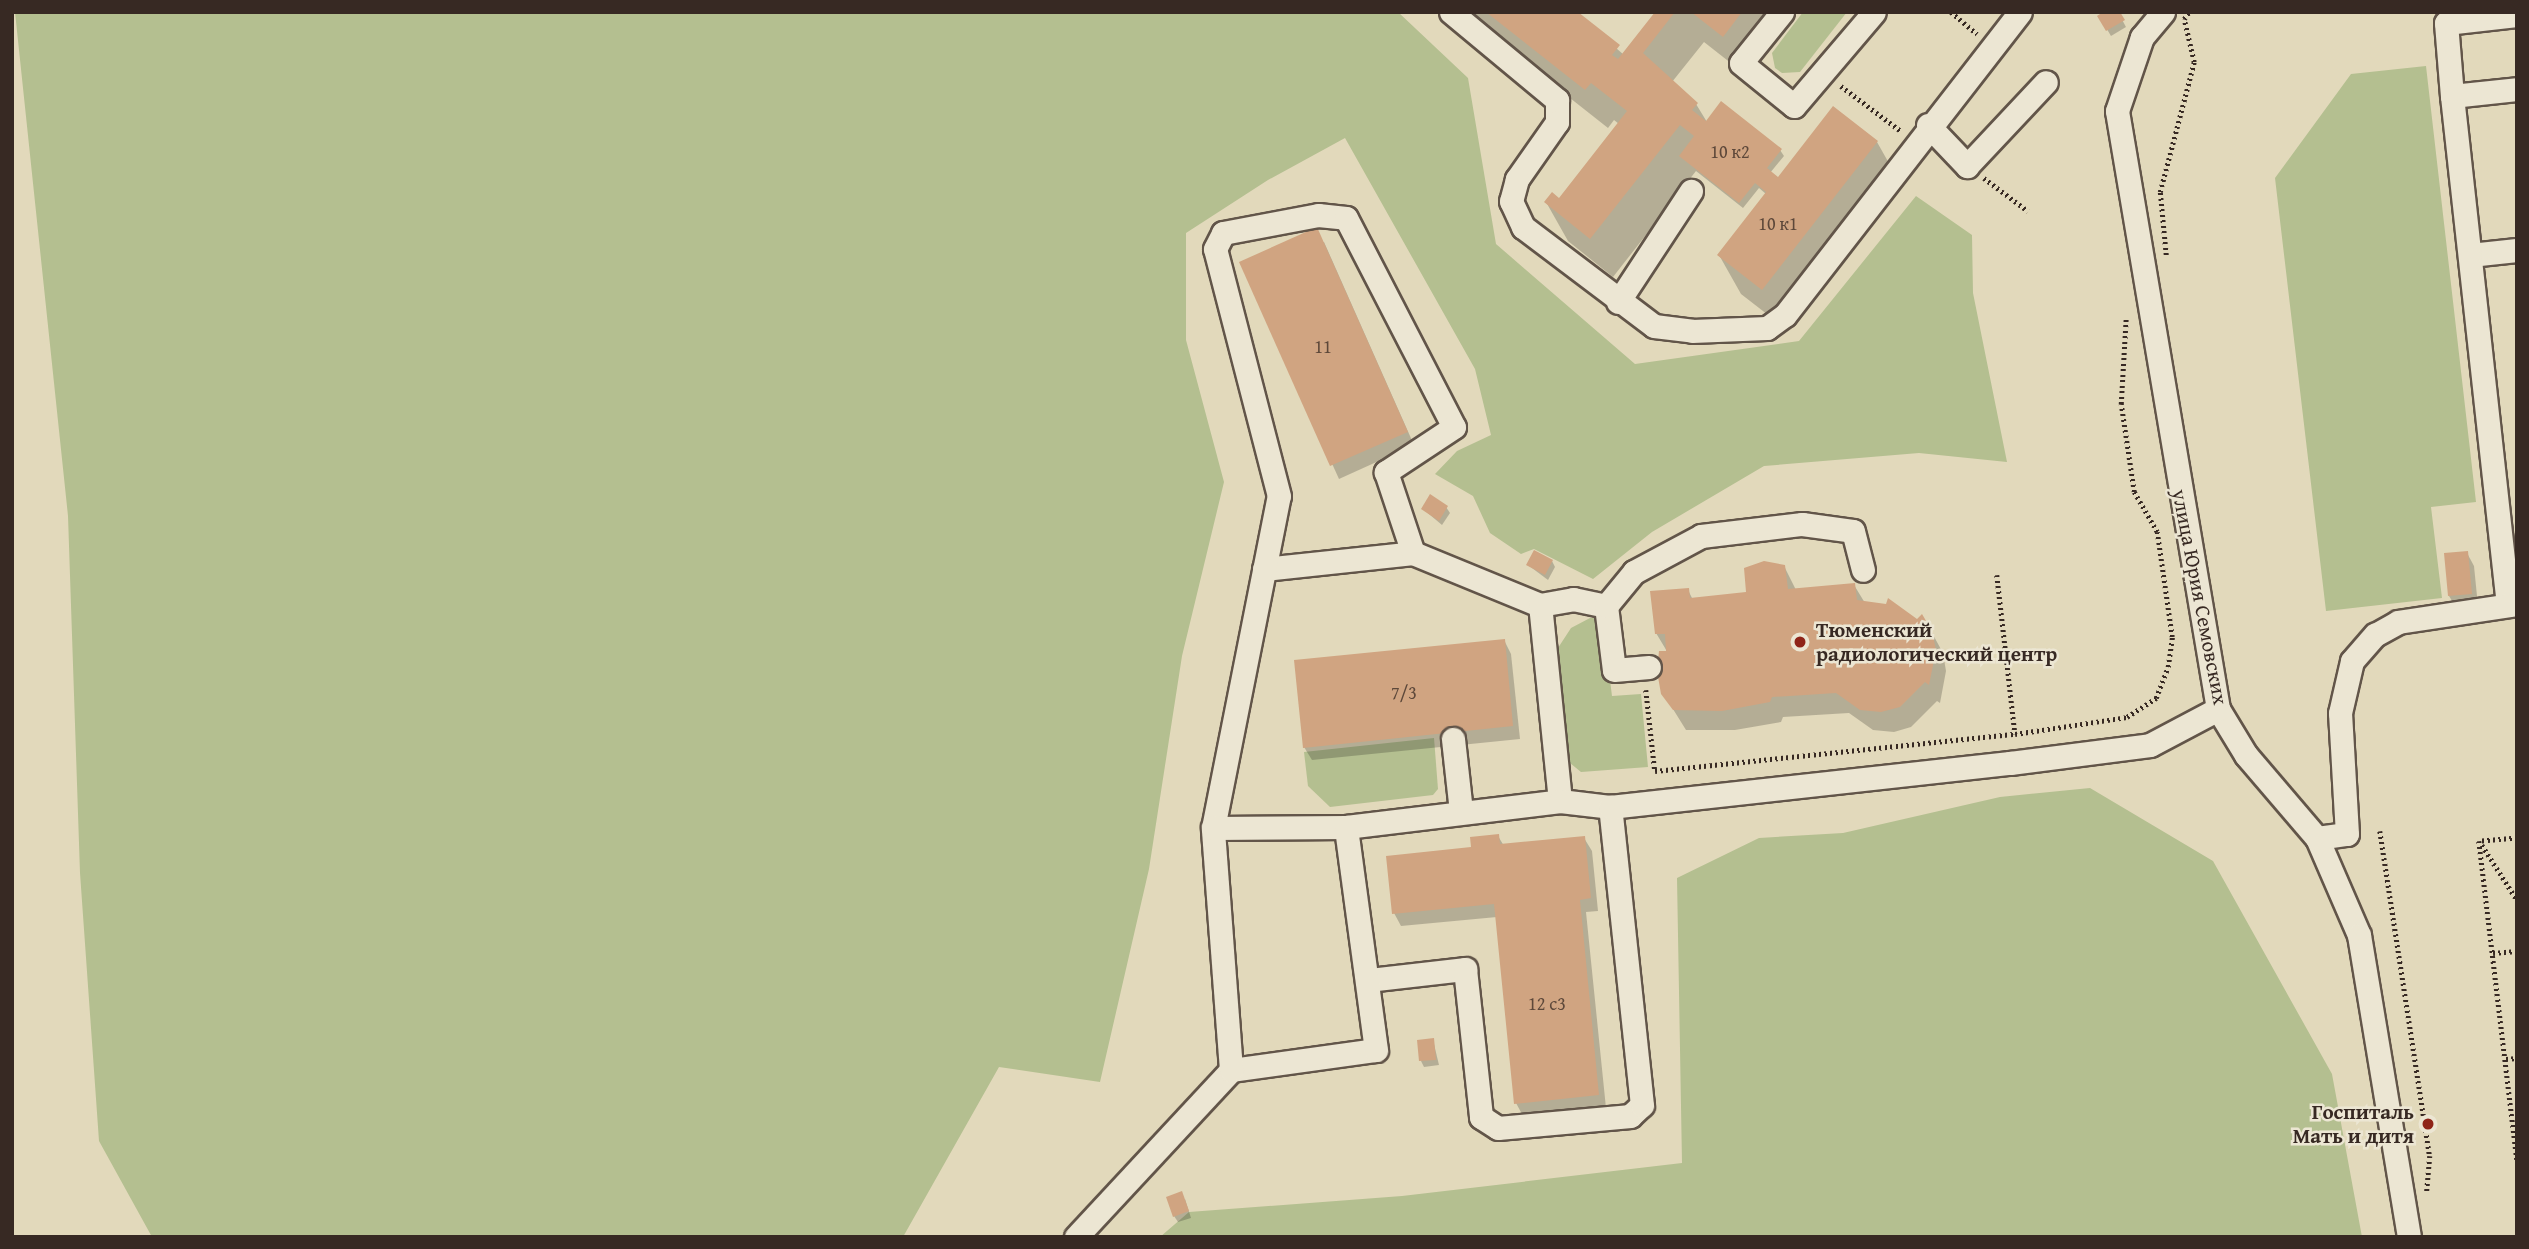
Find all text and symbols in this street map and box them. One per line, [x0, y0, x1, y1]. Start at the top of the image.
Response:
house number: 10 к2 [1710, 141, 1750, 163]
house number: 10 к1 [1758, 213, 1798, 235]
house number: 11 [1314, 336, 1332, 358]
street label: улица Юрия Семовских [2167, 487, 2233, 707]
place label: Тюменский радиологический центр [1816, 617, 2057, 667]
marker: Тюменский радиологический центр [1790, 632, 1810, 652]
house number: 7/3 [1391, 682, 1417, 704]
house number: 12 с3 [1528, 993, 1566, 1015]
place label: Госпиталь Мать и дитя [2293, 1099, 2414, 1149]
marker: Госпиталь Мать и дитя [2420, 1116, 2436, 1132]

